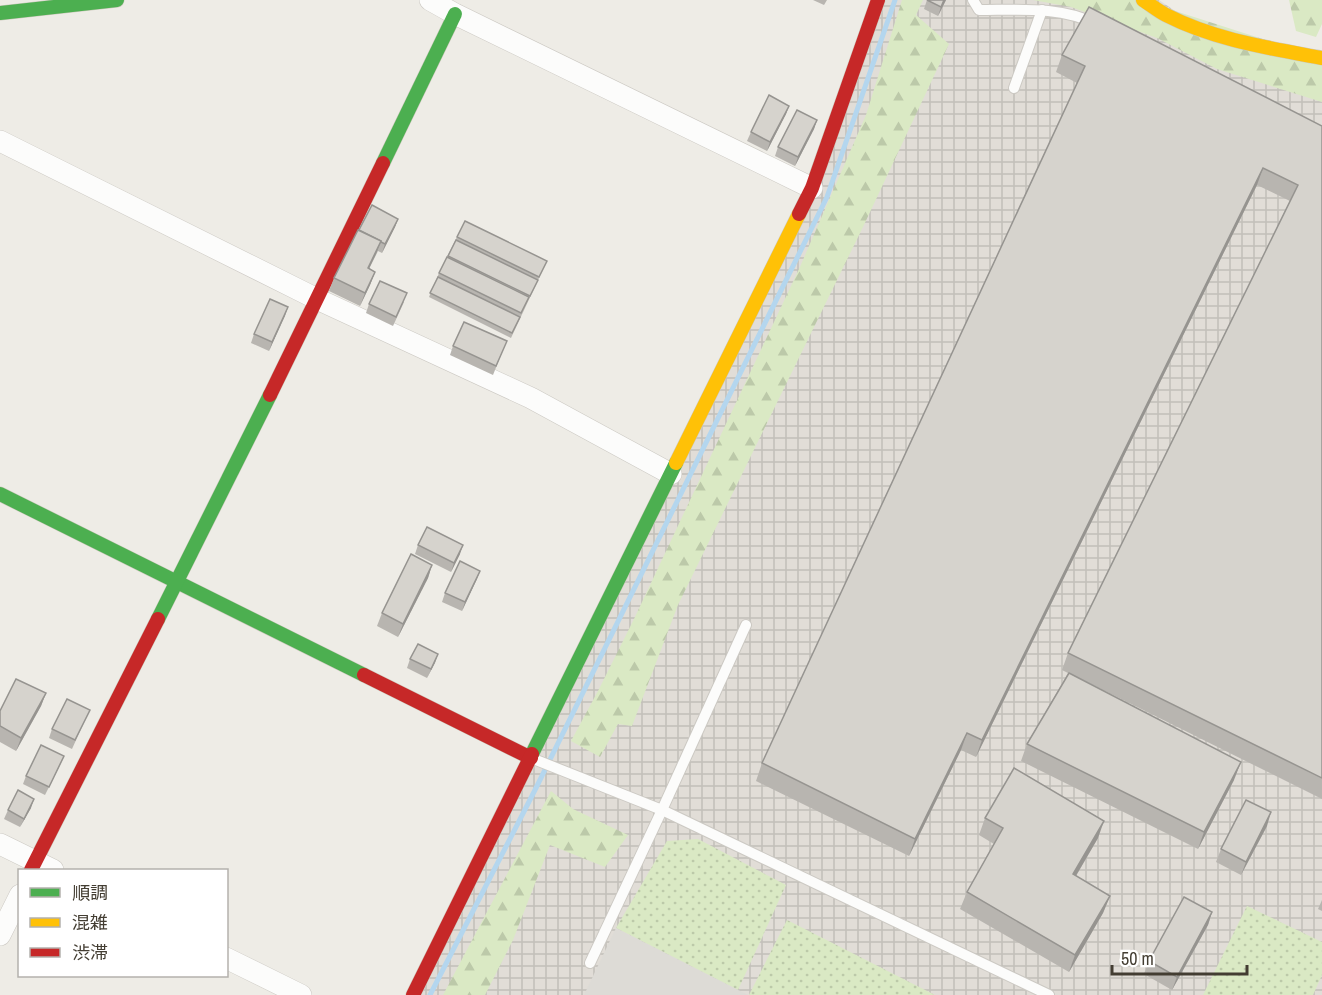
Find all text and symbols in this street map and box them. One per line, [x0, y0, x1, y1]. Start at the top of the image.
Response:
legend [18, 869, 228, 977]
text: 順調 [72, 880, 108, 905]
text: 混雑 [72, 910, 108, 935]
scale bar [1112, 938, 1247, 976]
text: 渋滞 [72, 940, 108, 965]
text: 50 m [1121, 946, 1154, 971]

